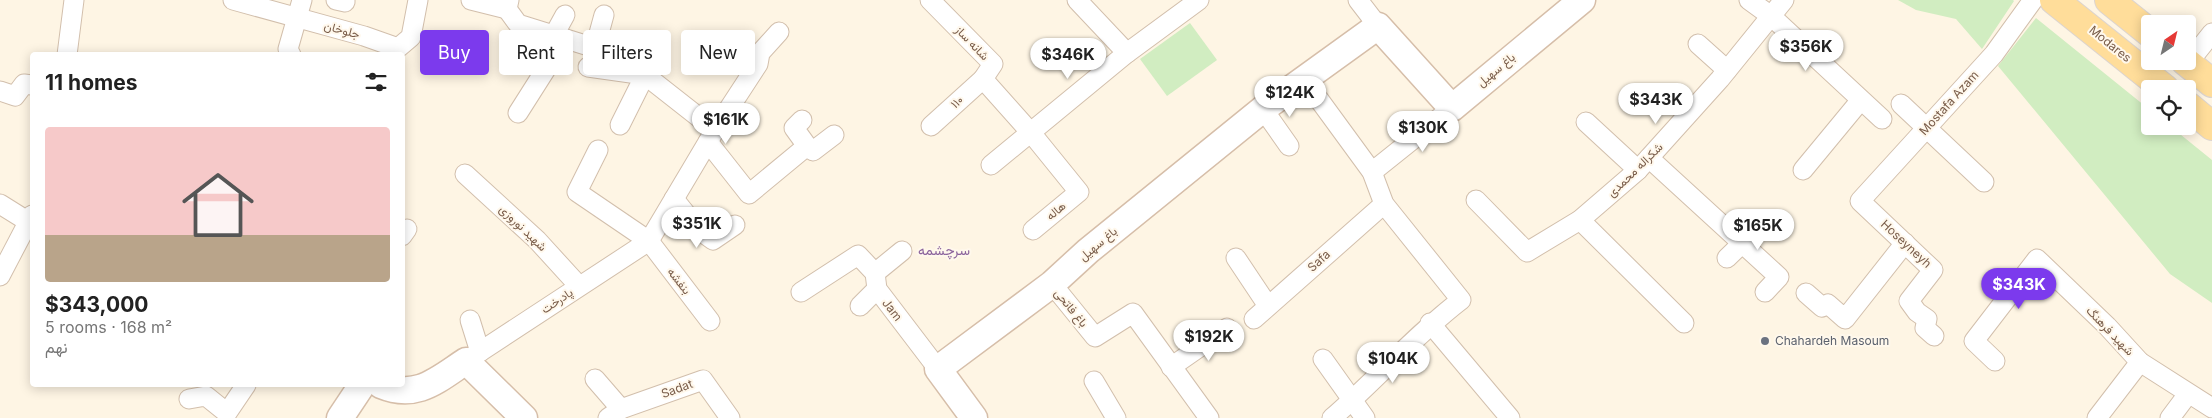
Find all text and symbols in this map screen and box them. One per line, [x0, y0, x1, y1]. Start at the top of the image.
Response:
north arrow [2141, 15, 2196, 70]
map controls [2141, 15, 2196, 135]
street label: جلوخان [322, 18, 362, 42]
street label: شانه ساز [951, 21, 992, 64]
street label: Modares [2086, 22, 2134, 65]
chip: Buy [420, 30, 489, 75]
chip: Rent [499, 30, 573, 75]
chip: Filters [583, 30, 671, 75]
chip: New [681, 30, 755, 75]
pin: $356K [1771, 30, 1841, 72]
text: $356K [1780, 36, 1832, 56]
pin: $346K [1033, 38, 1103, 80]
text: $346K [1041, 44, 1095, 64]
street label: باغ سهیل [1474, 49, 1519, 91]
street label: Mostafa Azam [1916, 67, 1982, 138]
icon: filters [362, 68, 390, 96]
text: 11 homes [45, 70, 137, 95]
pin: $124K [1255, 76, 1325, 118]
button: locate [2141, 80, 2196, 135]
text: $124K [1265, 82, 1315, 102]
pin: $343K [1621, 82, 1691, 125]
text: $343K [1629, 89, 1683, 109]
street label: ۱۱۰ [947, 92, 966, 111]
pin: $161K [691, 102, 761, 145]
text: $161K [703, 109, 749, 129]
pin: $130K [1388, 110, 1458, 153]
text: $130K [1398, 117, 1448, 137]
street label: شکراله محمدی [1604, 139, 1666, 201]
icon: home [173, 160, 263, 250]
street label: هاله [1043, 198, 1069, 223]
street label: شهید نوروزی [496, 201, 550, 255]
pin: $351K [662, 206, 732, 249]
pin: $165K [1723, 208, 1793, 251]
text: $351K [672, 213, 722, 233]
text: $165K [1733, 215, 1783, 235]
street label: Hoseyneyh [1878, 216, 1935, 271]
street label: باغ سهیل [1076, 223, 1121, 265]
district label: سرچشمه [918, 241, 970, 260]
street label: Safa [1304, 247, 1333, 275]
street label: بنفشه [664, 264, 695, 297]
pin: $343K [1984, 268, 2054, 310]
text: $343K [1992, 274, 2046, 294]
street label: پادرخت [538, 284, 576, 317]
street label: باغ فاتحی [1050, 285, 1091, 331]
text: $343,000 [45, 292, 149, 317]
street label: Jam [879, 296, 906, 324]
street label: شهید فرهنگ [2083, 303, 2137, 359]
text: 5 rooms · 168 m² [45, 317, 172, 337]
pin: $192K [1174, 320, 1244, 362]
text: $192K [1184, 326, 1234, 346]
place label: Chahardeh Masoum [1775, 333, 1889, 348]
marker: Chahardeh Masoum [1759, 335, 1771, 347]
text: نهم [45, 337, 68, 357]
pin: $104K [1358, 342, 1428, 384]
text: $104K [1368, 348, 1418, 368]
street label: Sadat [659, 376, 695, 401]

